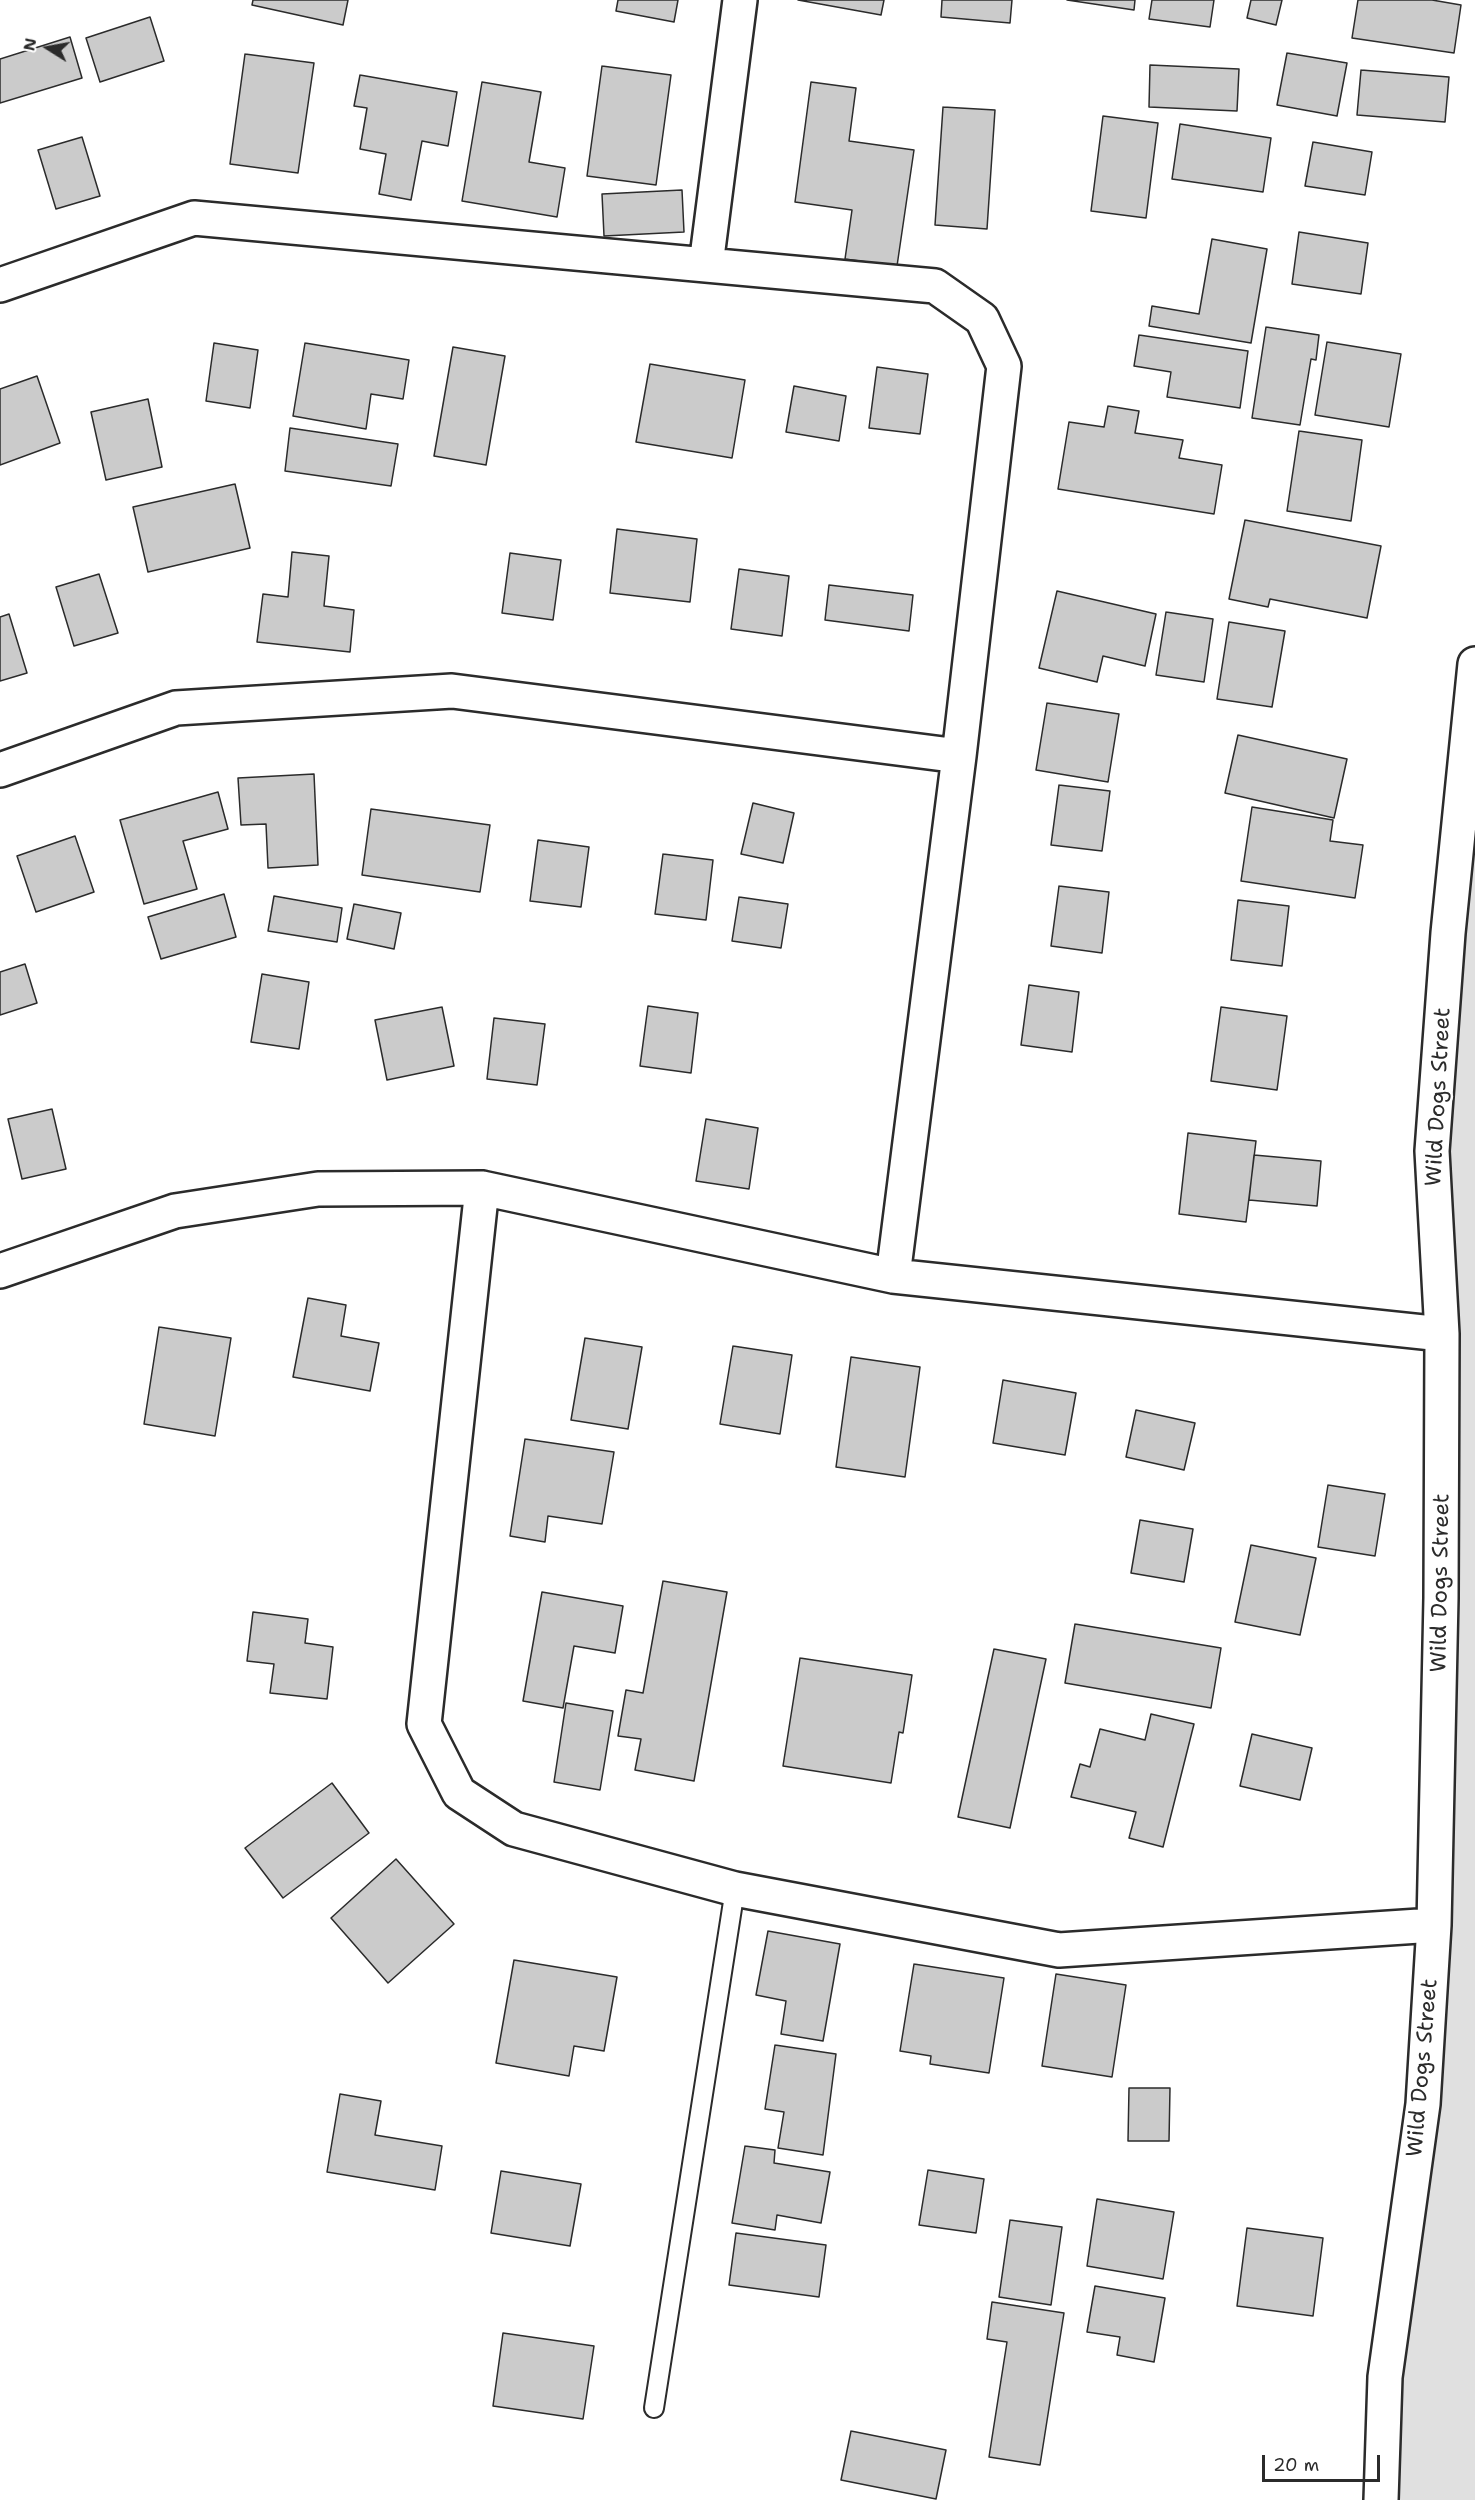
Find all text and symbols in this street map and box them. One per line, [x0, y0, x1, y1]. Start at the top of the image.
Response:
north arrow [18, 18, 78, 78]
text: N [18, 36, 41, 53]
street label: Wild Dogs Street [1421, 1007, 1457, 1187]
street label: Wild Dogs Street [1426, 1493, 1456, 1673]
street label: Wild Dogs Street [1402, 1978, 1444, 2158]
scale bar [1265, 2443, 1384, 2481]
text: 20 m [1273, 2453, 1319, 2477]

